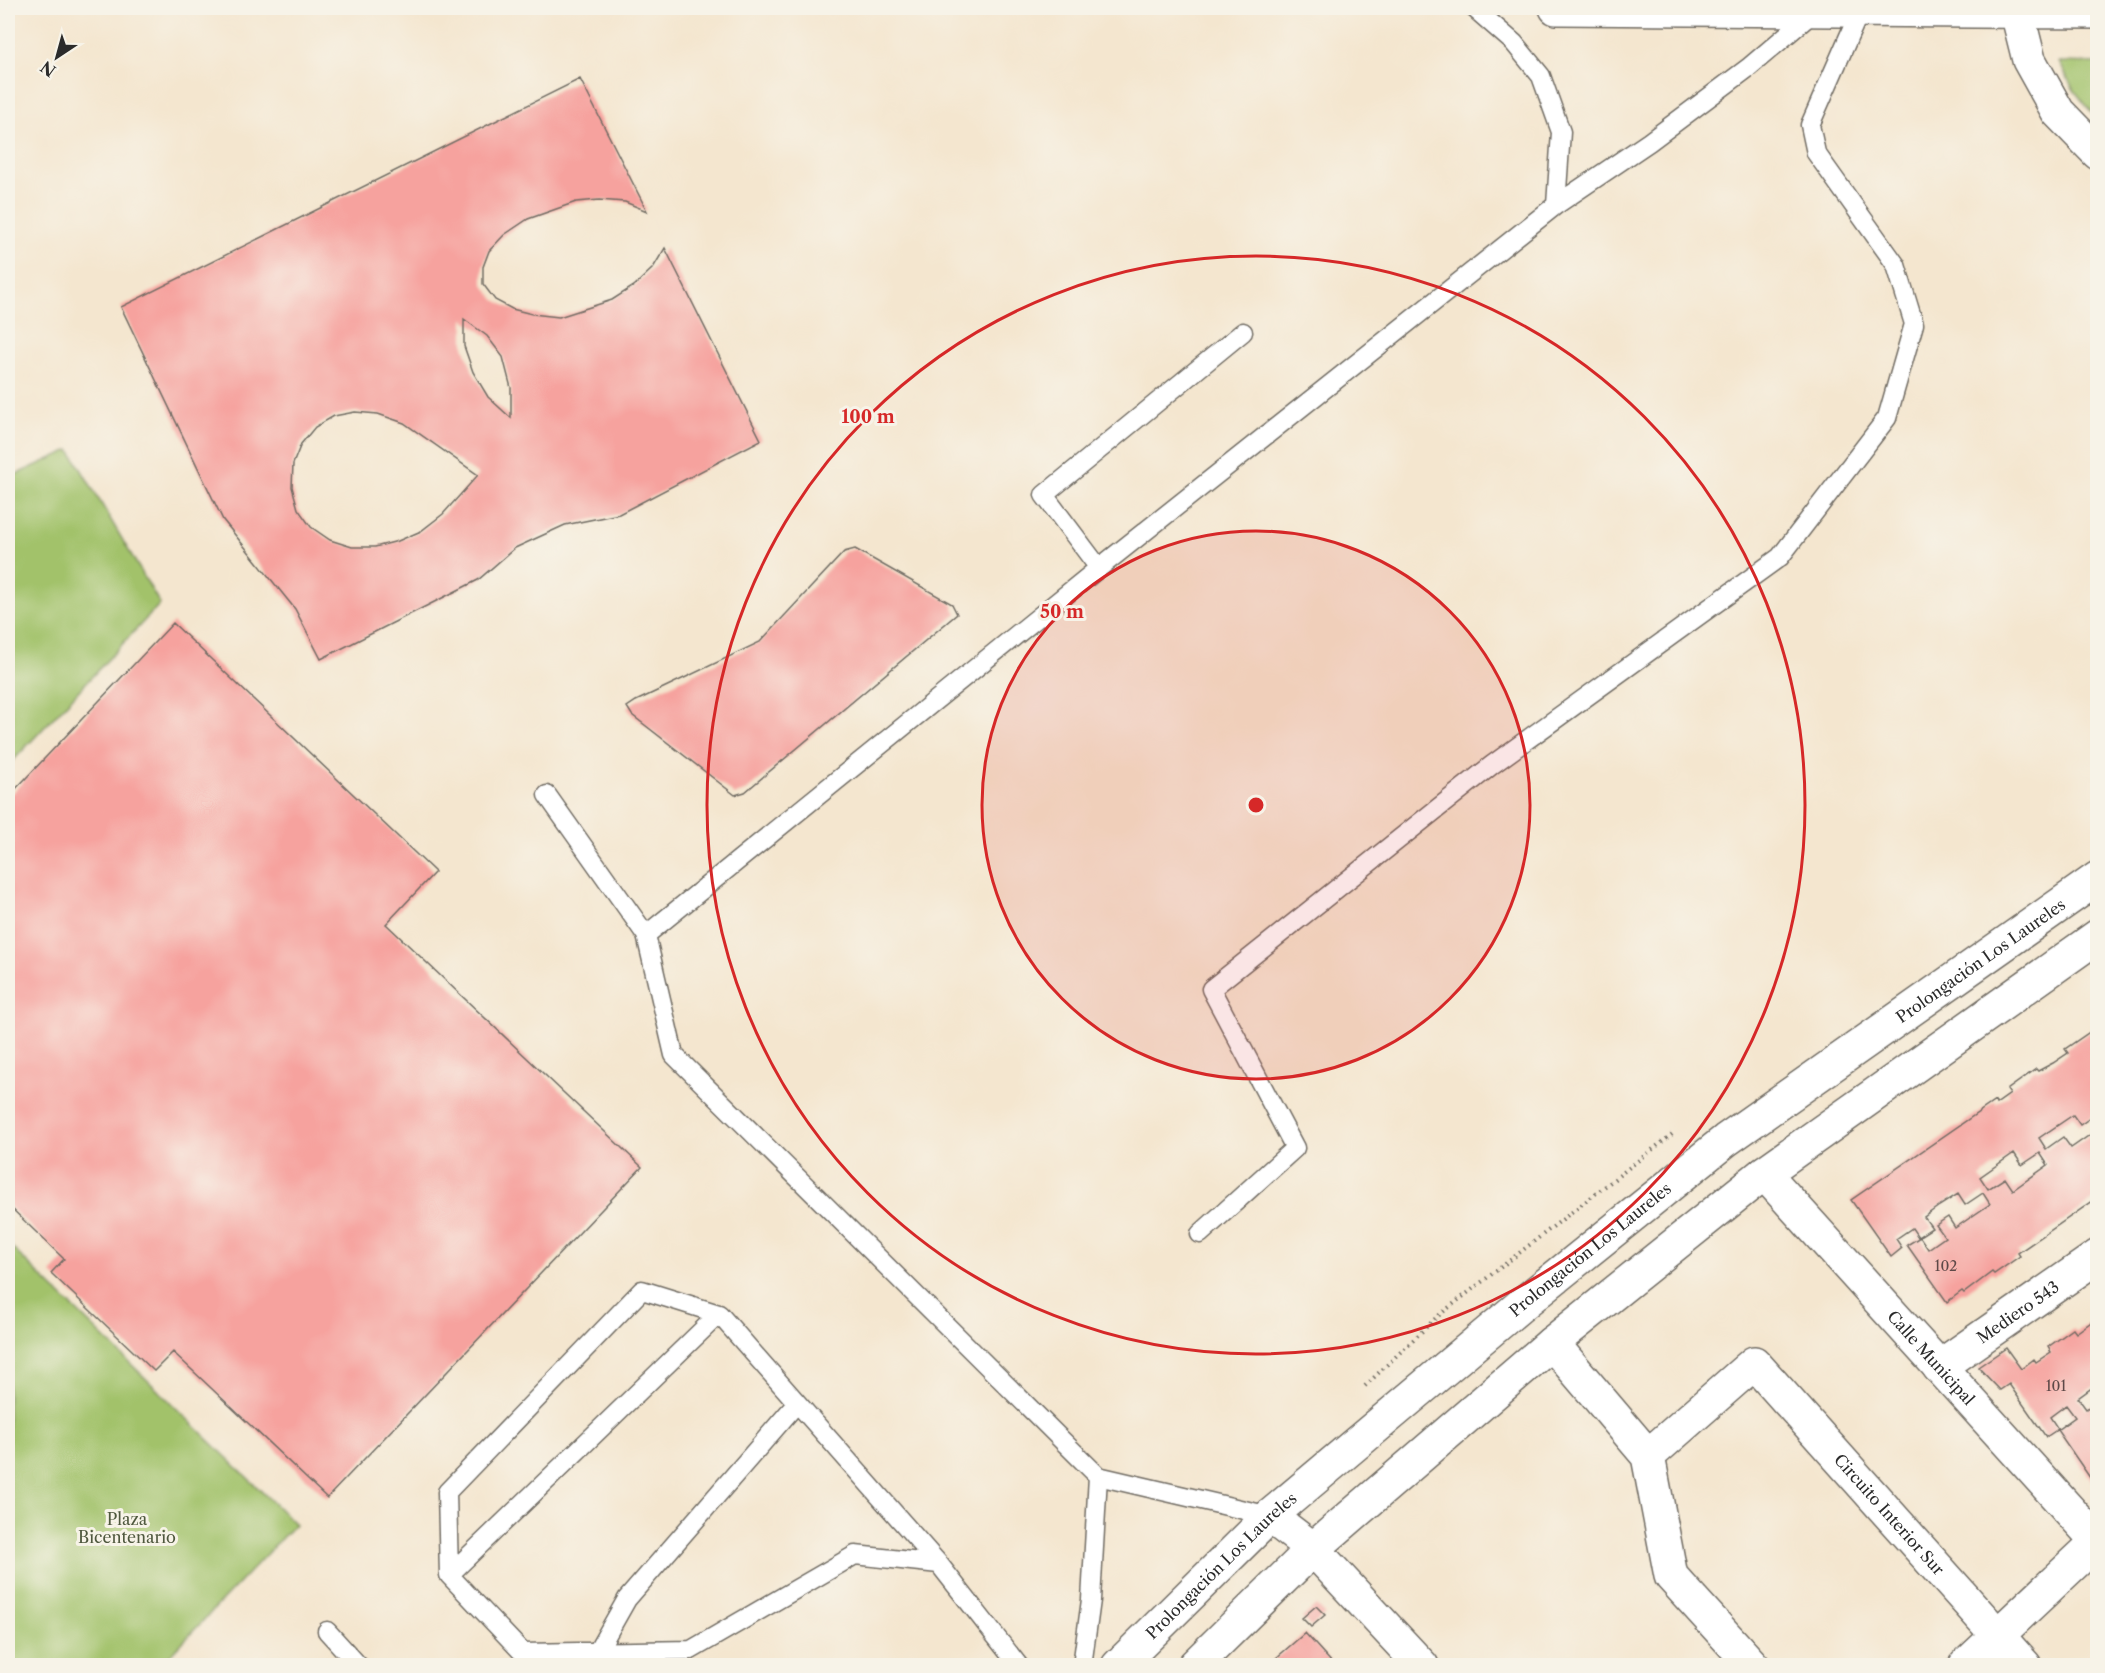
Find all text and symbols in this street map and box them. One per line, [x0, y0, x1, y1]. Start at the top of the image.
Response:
north arrow [27, 27, 87, 87]
text: N [37, 57, 60, 81]
text: 100 m [841, 406, 895, 428]
text: 50 m [1040, 601, 1084, 623]
centre of rings [1246, 795, 1266, 815]
street label: Prolongación Los Laureles [1892, 894, 2069, 1027]
street label: Prolongación Los Laureles [1505, 1178, 1675, 1321]
house number: 102 [1935, 1257, 1957, 1275]
street label: Mediero 543 [1973, 1276, 2063, 1348]
street label: Calle Municipal [1883, 1306, 1979, 1409]
house number: 101 [2046, 1377, 2066, 1395]
street label: Circuito Interior Sur [1830, 1450, 1949, 1579]
street label: Prolongación Los Laureles [1141, 1488, 1301, 1643]
park label: Plaza Bicentenario [78, 1509, 176, 1547]

